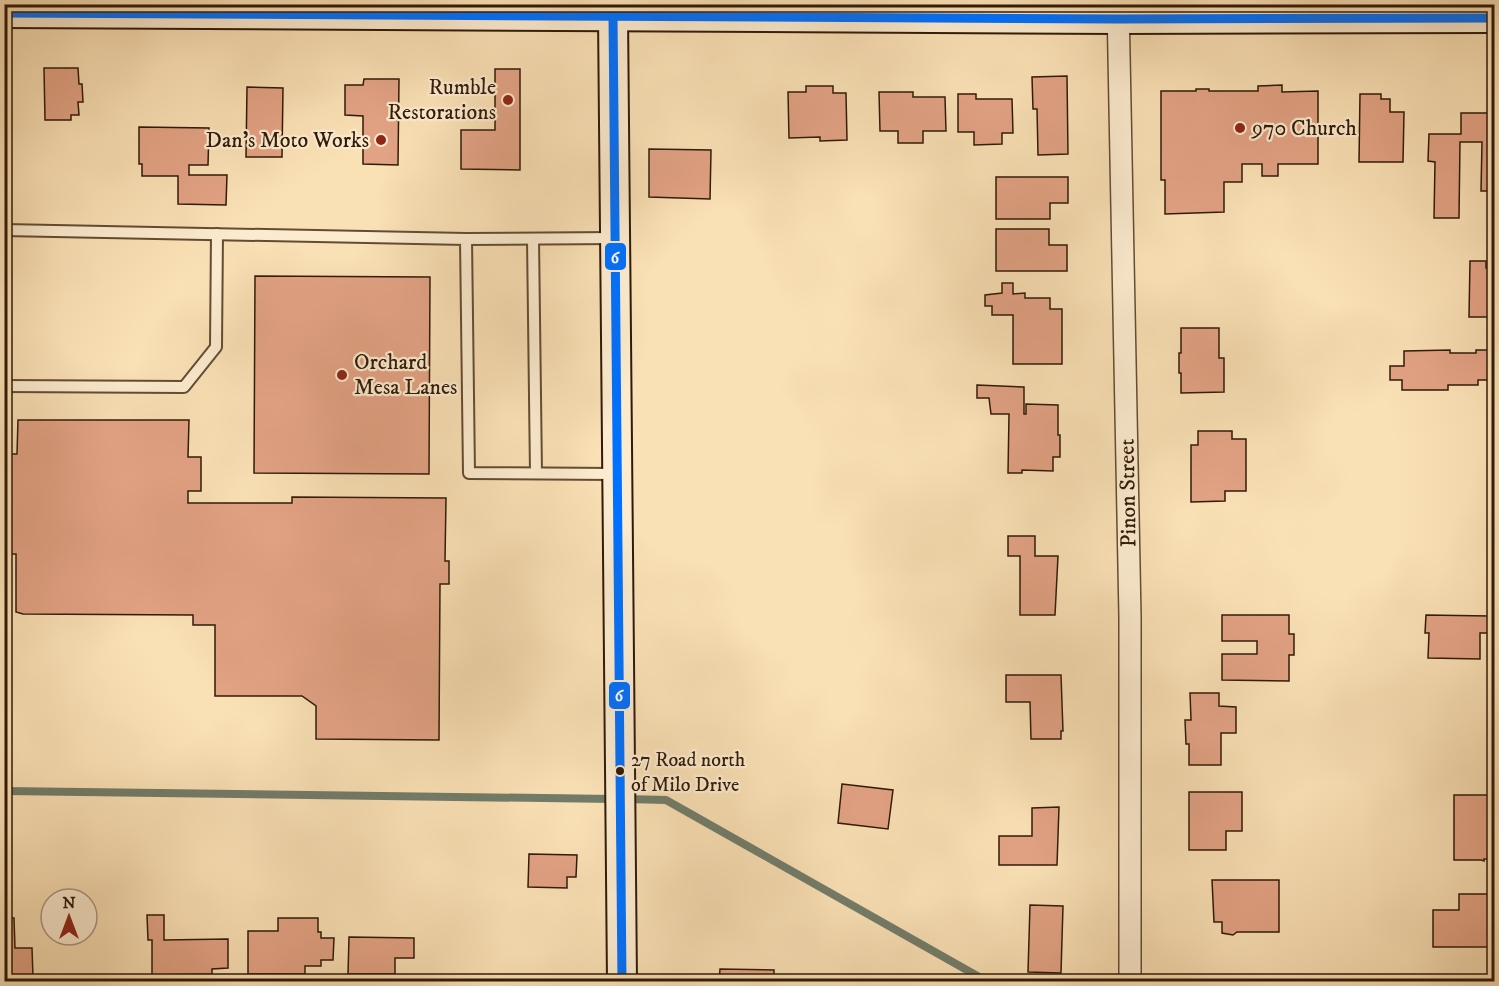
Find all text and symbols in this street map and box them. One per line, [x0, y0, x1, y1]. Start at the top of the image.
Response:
place label: Rumble Restorations [388, 74, 496, 126]
marker: Rumble Restorations [501, 93, 515, 107]
place label: 970 Church [1251, 115, 1357, 142]
marker: 970 Church [1233, 121, 1247, 135]
place label: Dan's Moto Works [206, 127, 369, 154]
marker: Dan's Moto Works [374, 133, 388, 147]
line badge: 6 [604, 242, 627, 271]
text: 6 [611, 248, 621, 268]
place label: Orchard Mesa Lanes [354, 349, 457, 401]
marker: Orchard Mesa Lanes [335, 368, 349, 382]
street label: Pinon Street [1114, 438, 1142, 548]
line badge: 6 [608, 681, 631, 710]
text: 6 [615, 686, 625, 706]
place label: 27 Road north of Milo Drive [631, 748, 746, 798]
marker: 27 Road north of Milo Drive [614, 765, 626, 777]
north arrow [39, 887, 99, 947]
text: N [62, 893, 76, 913]

